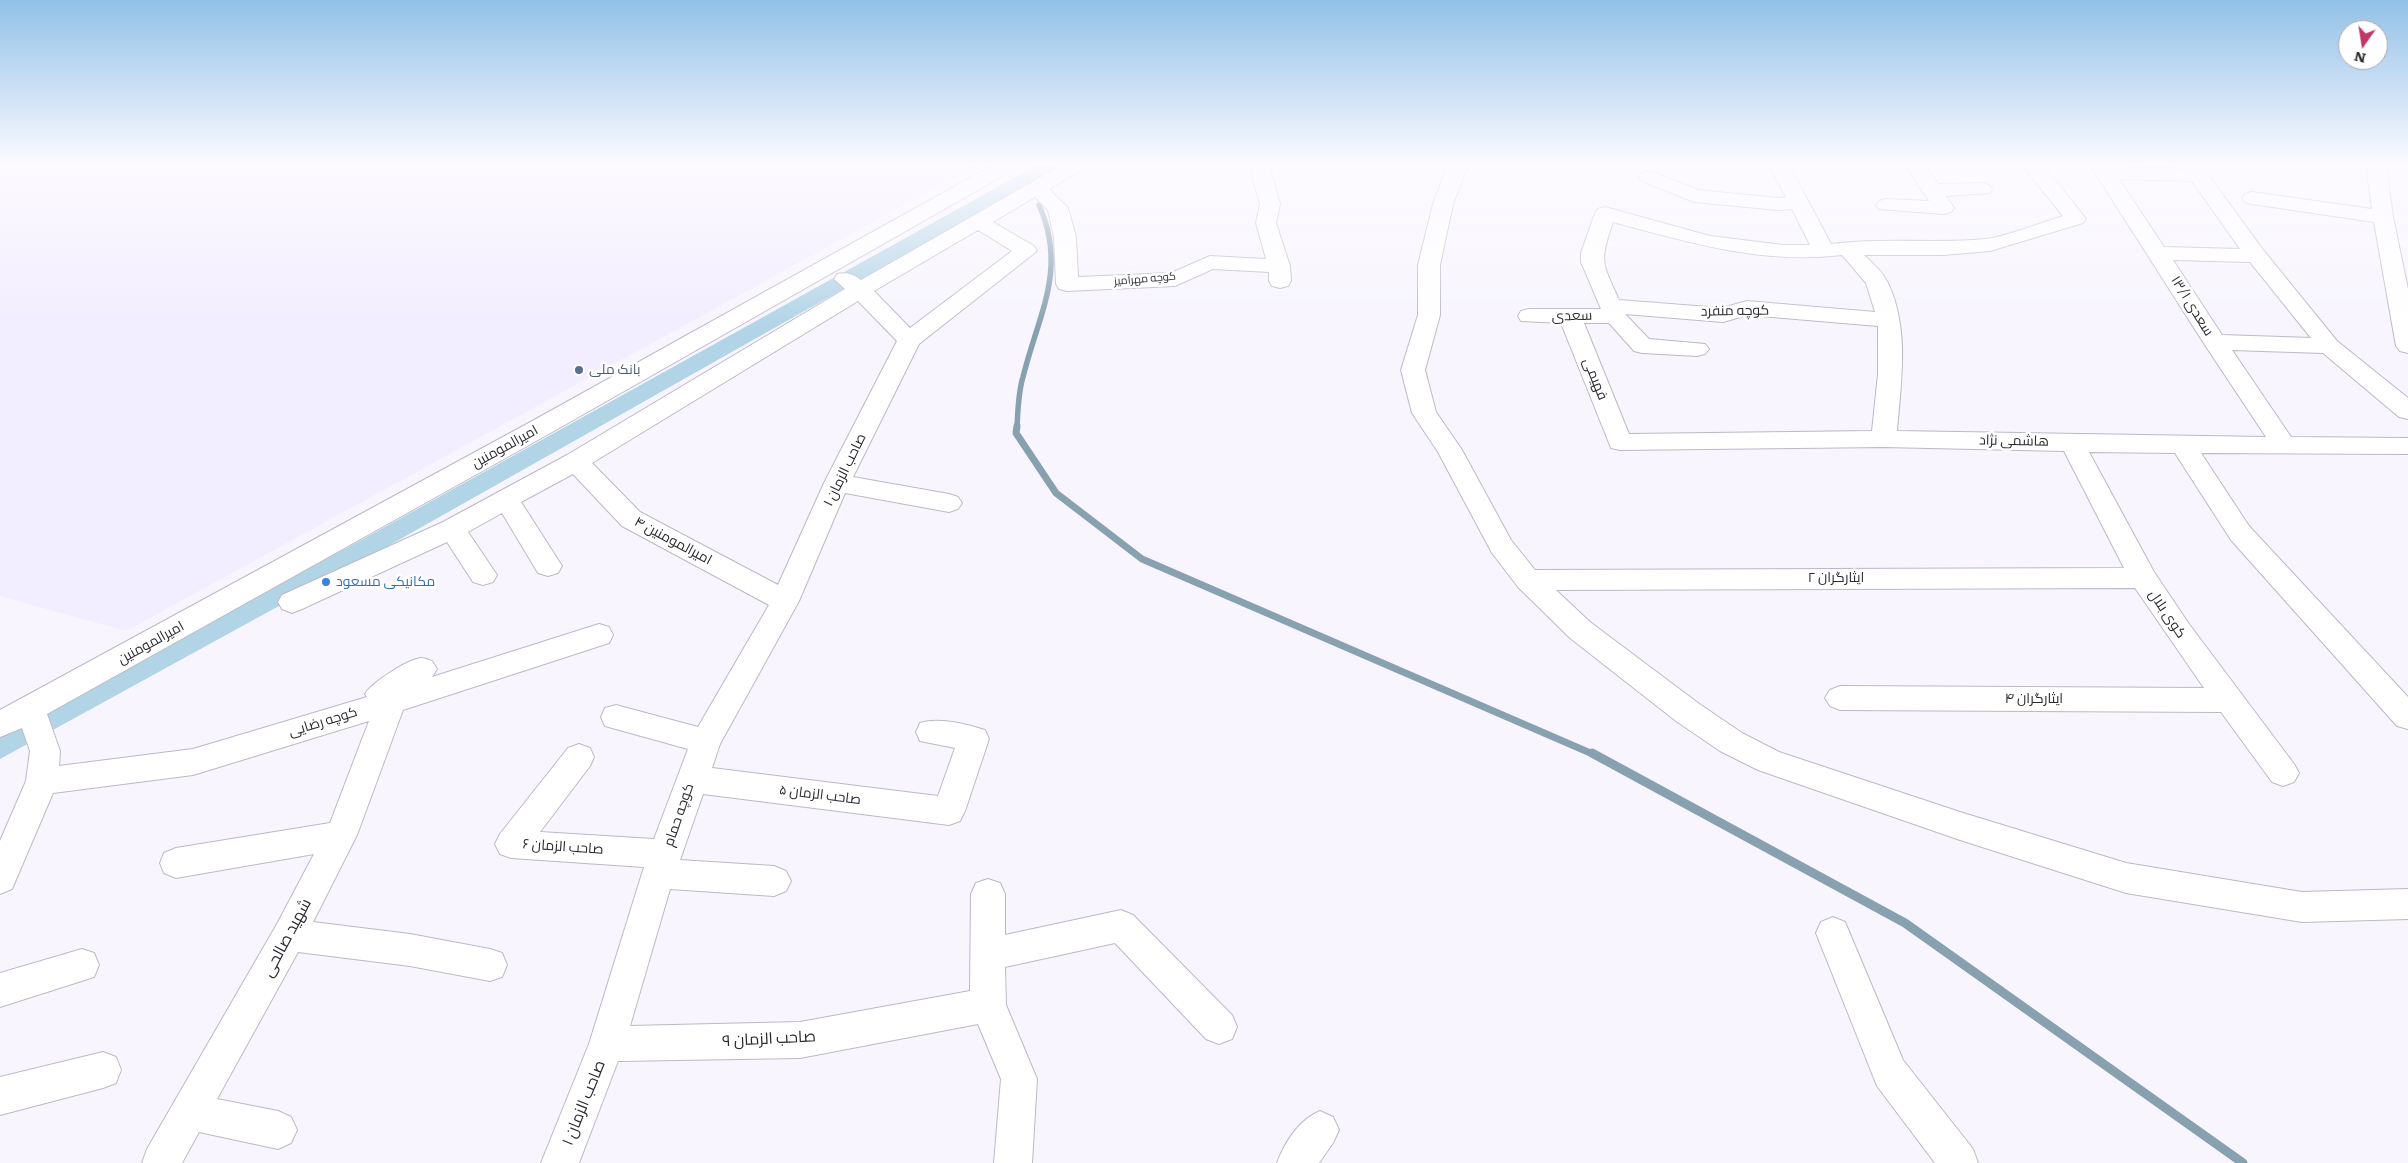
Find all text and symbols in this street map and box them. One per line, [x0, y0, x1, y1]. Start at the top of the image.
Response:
north arrow [2338, 20, 2388, 70]
text: N [2352, 48, 2368, 70]
street label: کوچه مهرآمیز [1114, 270, 1176, 288]
street label: سعدی ۱۳/۱ [2167, 273, 2217, 339]
street label: کوچه منفرد [1701, 302, 1769, 320]
street label: سعدی [1552, 307, 1592, 325]
street label: فهیمی [1579, 356, 1611, 402]
place label: بانک ملی [589, 362, 641, 378]
marker: بانک ملی [573, 364, 585, 376]
street label: امیرالمومنین [469, 422, 541, 472]
street label: صاحب الزمان ۱ [820, 431, 870, 509]
street label: هاشمی نژاد [1979, 432, 2049, 450]
street label: امیرالمومنین ۴ [631, 514, 715, 568]
street label: ایثارگران ۲ [1808, 570, 1864, 586]
place label: مکانیکی مسعود [336, 574, 435, 590]
marker: مکانیکی مسعود [320, 576, 332, 588]
street label: کوی بلال [2145, 587, 2189, 641]
street label: امیرالمومنین [115, 618, 187, 668]
street label: ایثارگران ۴ [2005, 691, 2063, 707]
street label: کوچه رضایی [287, 704, 359, 740]
street label: کوچه حمام [660, 781, 698, 849]
street label: صاحب الزمان ۵ [778, 782, 862, 808]
street label: صاحب الزمان ۶ [522, 836, 604, 858]
street label: شهید صالحی [258, 895, 316, 981]
street label: صاحب الزمان ۹ [722, 1027, 816, 1051]
street label: صاحب الزمان ۱ [558, 1058, 610, 1148]

